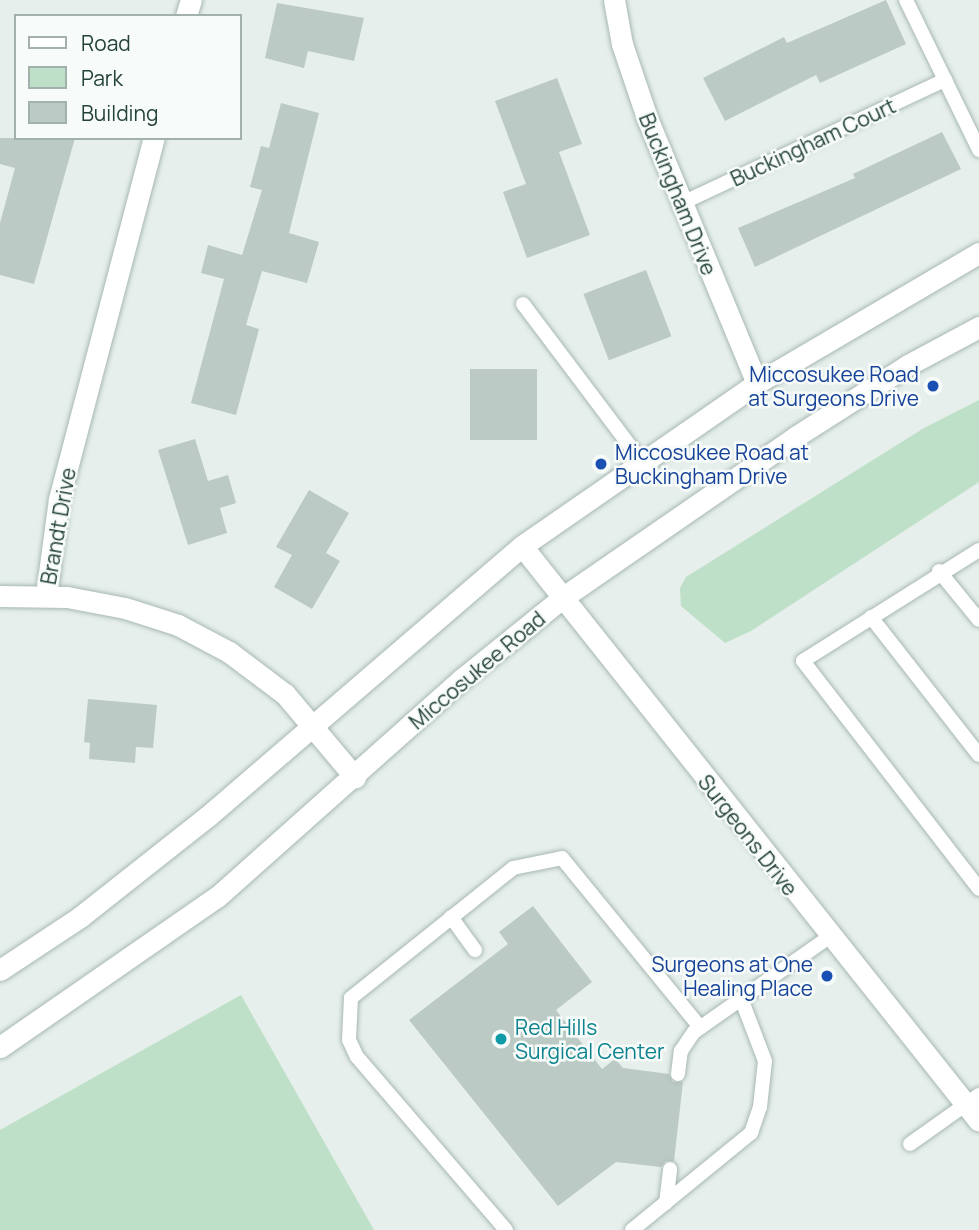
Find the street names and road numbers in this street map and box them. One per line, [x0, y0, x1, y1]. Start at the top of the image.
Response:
street label: Buckingham Court [726, 93, 900, 191]
street label: Buckingham Drive [634, 109, 722, 279]
street label: Brandt Drive [35, 466, 81, 586]
street label: Miccosukee Road [404, 606, 550, 734]
street label: Surgeons Drive [693, 770, 803, 900]

